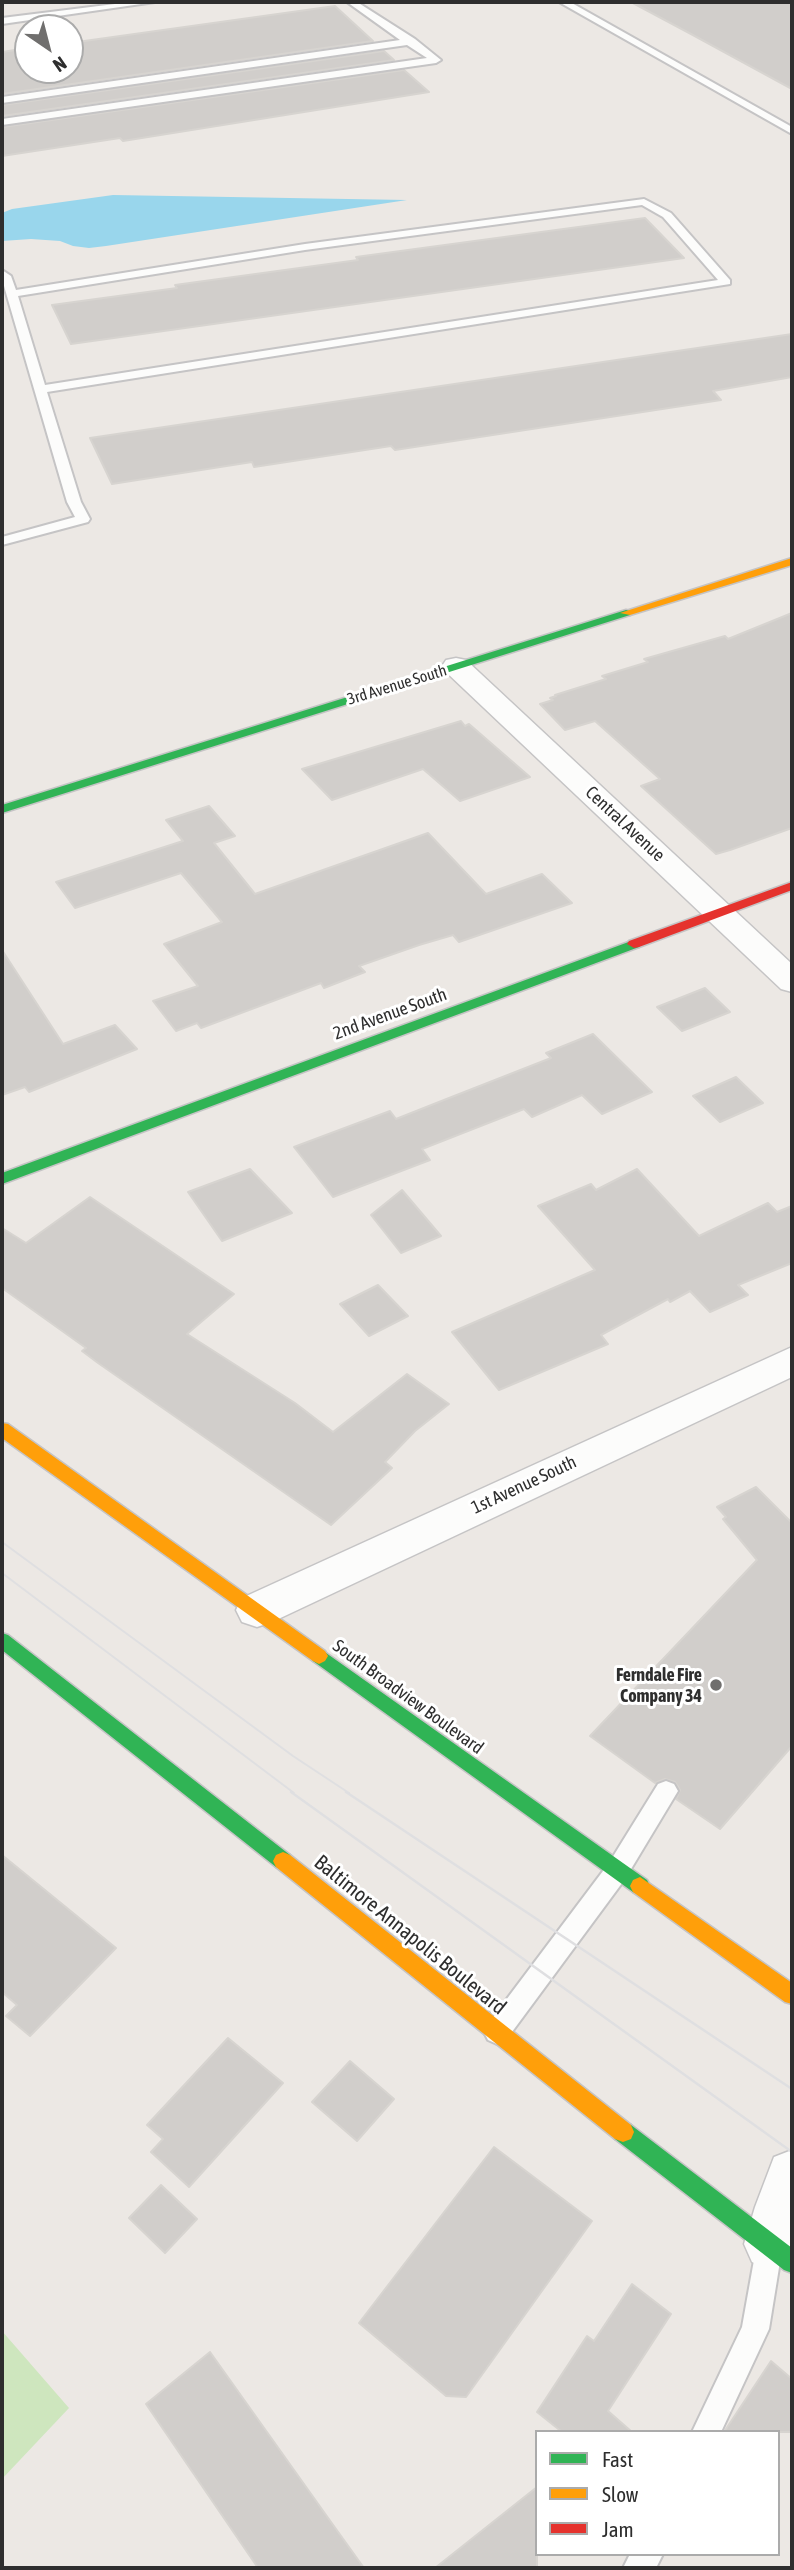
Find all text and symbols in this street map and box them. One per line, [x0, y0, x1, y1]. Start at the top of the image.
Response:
north arrow [14, 14, 84, 84]
text: N [49, 52, 71, 77]
street label: 3rd Avenue South [345, 661, 449, 709]
street label: Central Avenue [581, 782, 669, 866]
street label: 2nd Avenue South [330, 983, 450, 1045]
street label: 1st Avenue South [468, 1451, 580, 1519]
street label: South Broadview Boulevard [329, 1635, 487, 1759]
place label: Ferndale Fire Company 34 [616, 1664, 702, 1706]
marker: Ferndale Fire Company 34 [708, 1677, 724, 1693]
street label: Baltimore Annapolis Boulevard [309, 1850, 511, 2020]
legend [535, 2430, 780, 2556]
text: Fast [602, 2447, 633, 2471]
text: Slow [602, 2482, 638, 2506]
text: Jam [602, 2517, 634, 2541]

